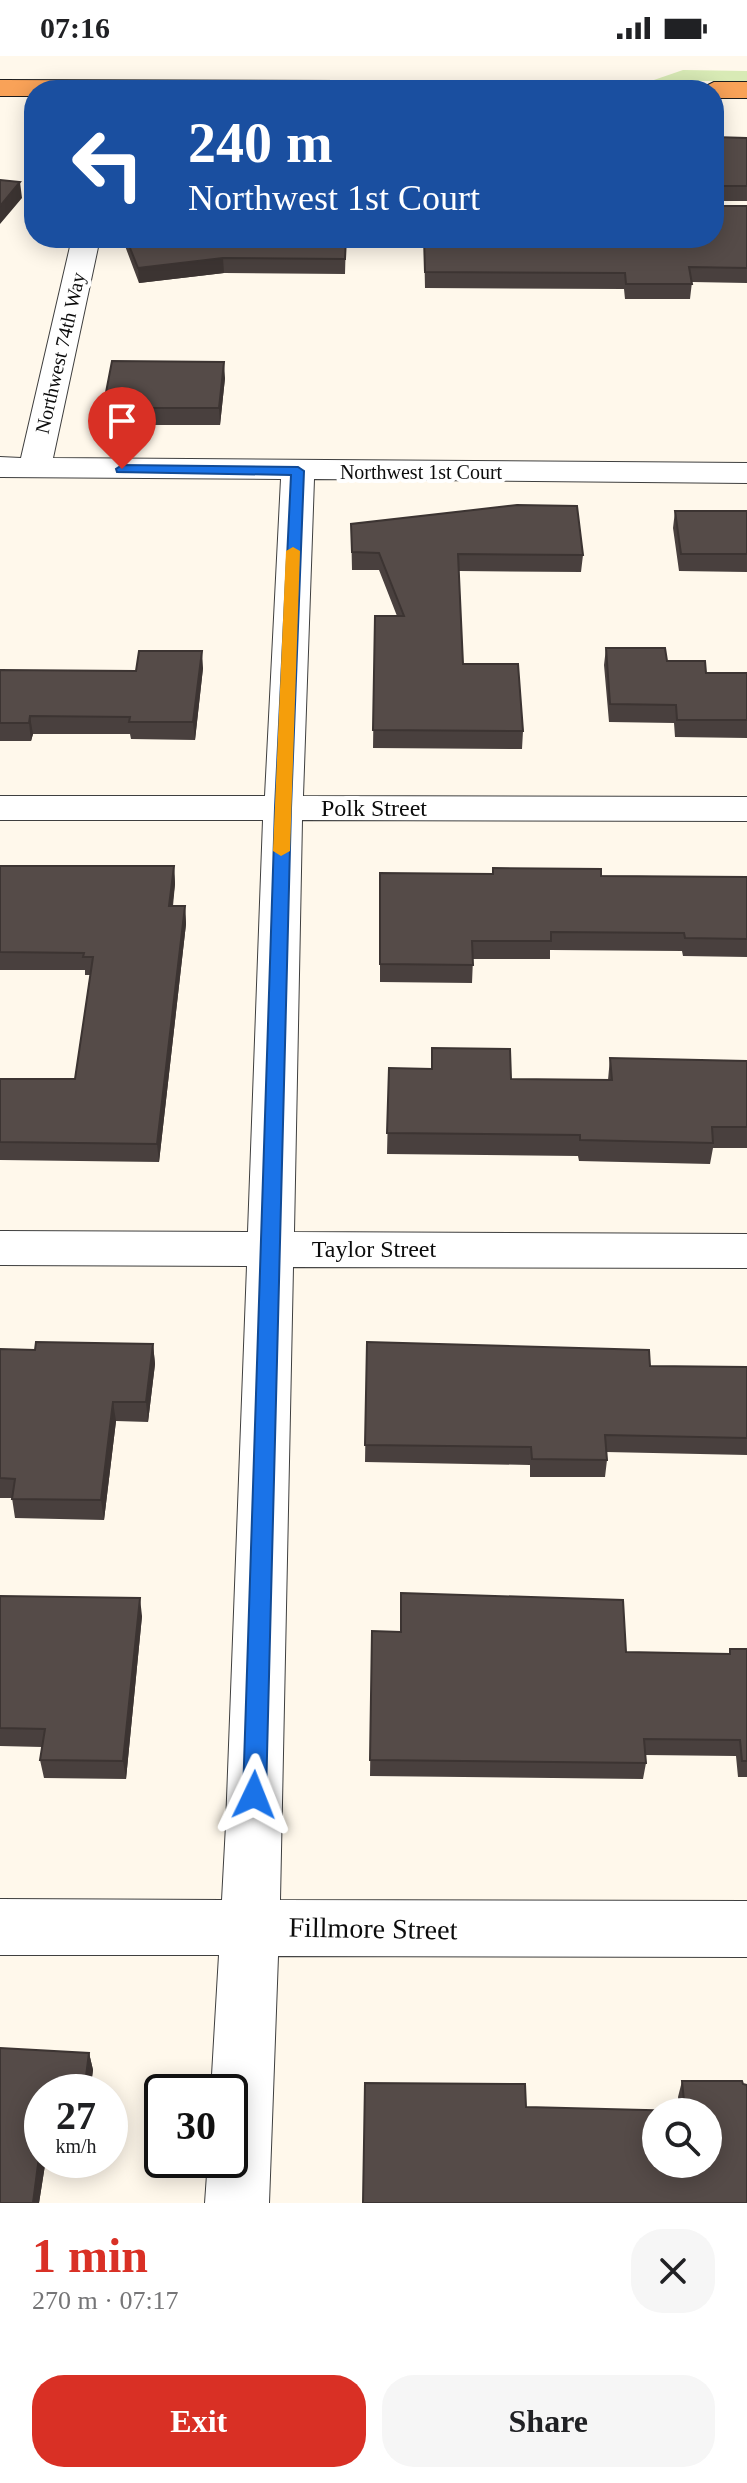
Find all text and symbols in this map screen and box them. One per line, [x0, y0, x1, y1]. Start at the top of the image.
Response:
text: 07:16 [40, 11, 110, 44]
icon: left [56, 112, 160, 216]
text: 240 m [188, 112, 333, 174]
text: Northwest 1st Court [188, 178, 480, 218]
street label: Northwest 74th Way [31, 270, 90, 436]
pin [88, 387, 156, 469]
icon: arrive [100, 399, 144, 443]
street label: Northwest 1st Court [340, 461, 503, 483]
street label: Polk Street [321, 795, 427, 821]
street label: Taylor Street [312, 1236, 436, 1262]
position arrow [212, 1753, 296, 1837]
street label: Fillmore Street [288, 1912, 458, 1945]
speed limit sign: 30 [144, 2074, 248, 2178]
text: 27 [56, 2093, 96, 2138]
map controls [642, 2098, 722, 2178]
button: search [642, 2098, 722, 2178]
text: km/h [55, 2135, 97, 2157]
text: 1 min [32, 2229, 148, 2282]
button: close [631, 2229, 715, 2313]
text: 270 m · 07:17 [32, 2286, 179, 2315]
button: Exit [32, 2375, 366, 2467]
button: Share [382, 2375, 715, 2467]

